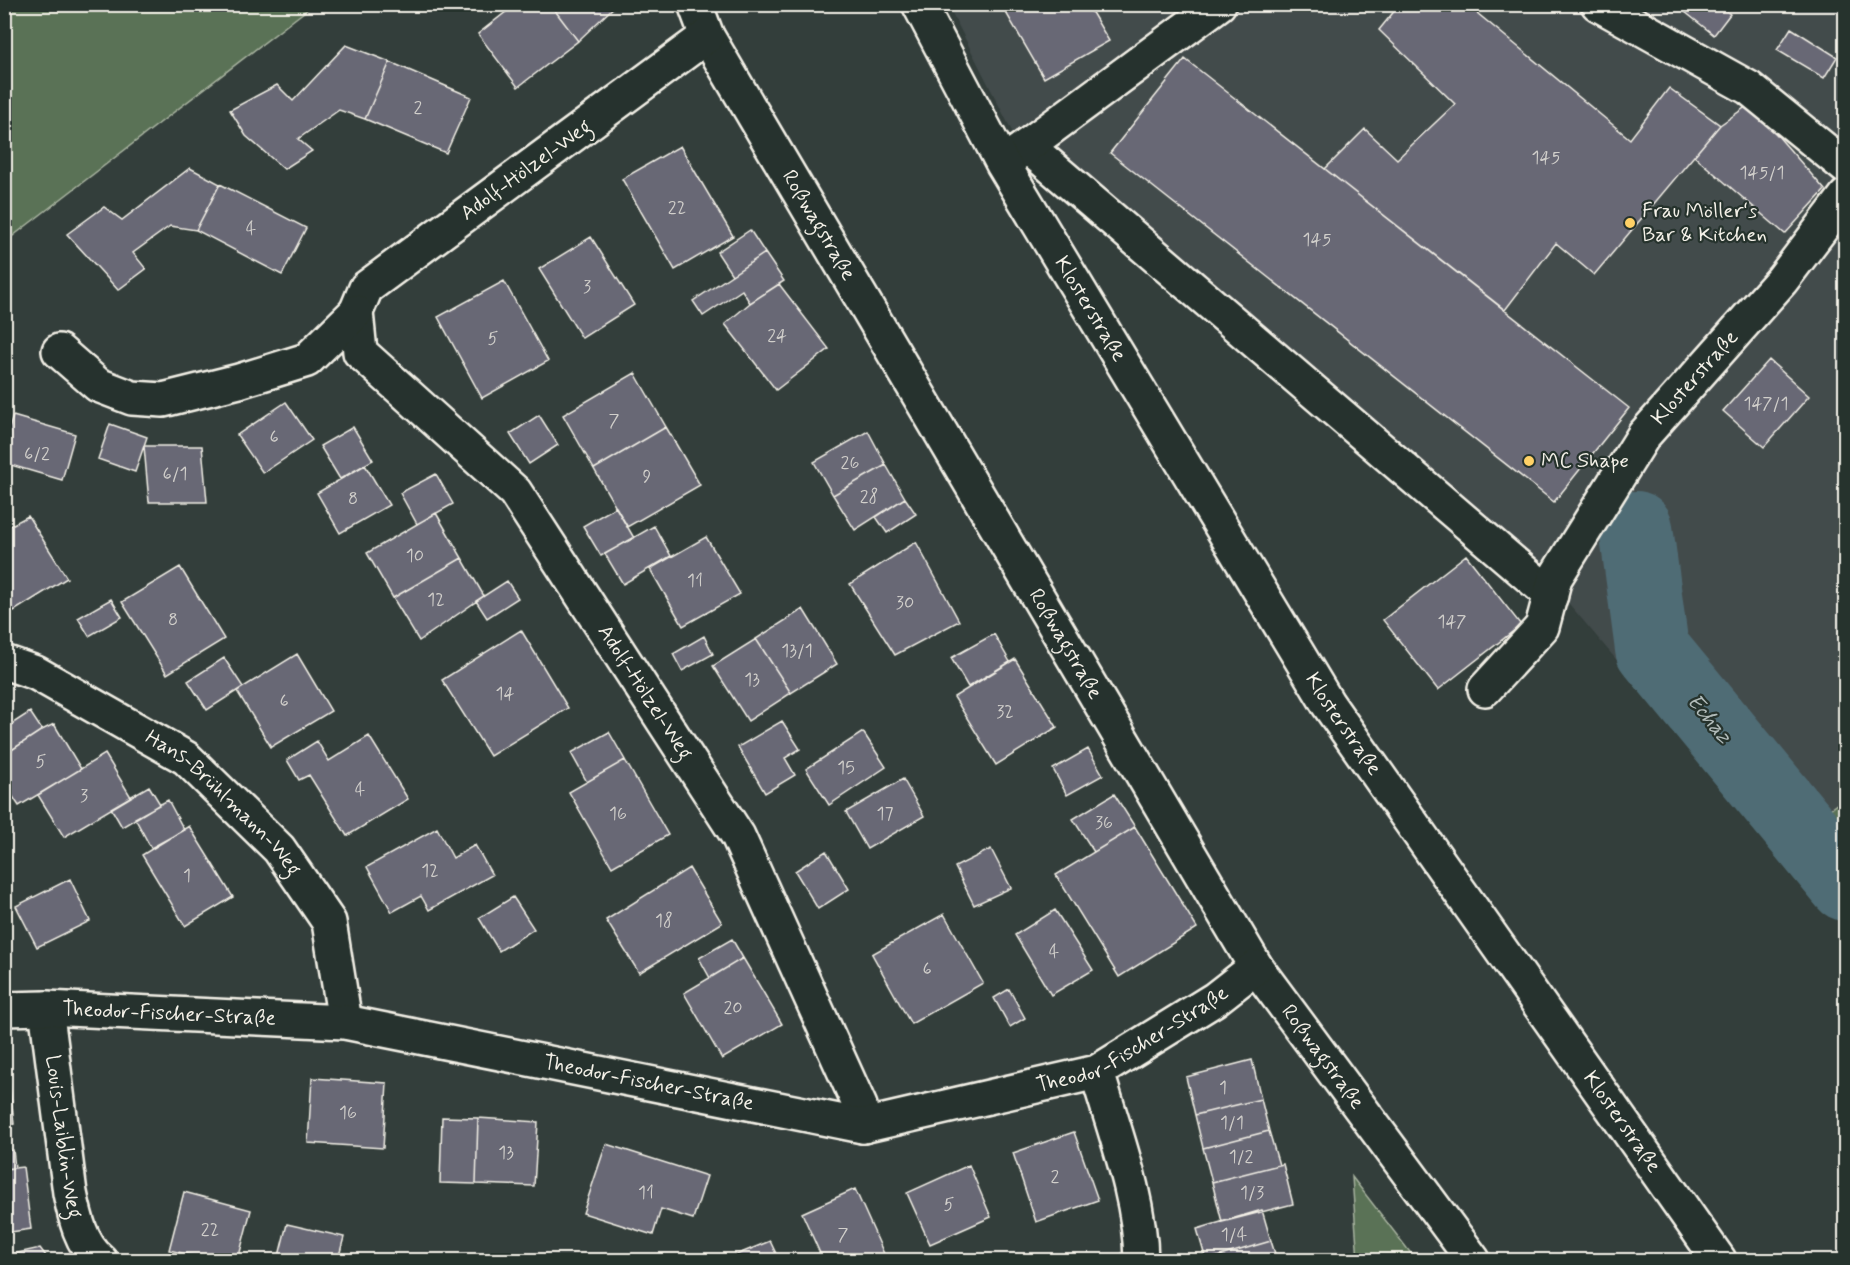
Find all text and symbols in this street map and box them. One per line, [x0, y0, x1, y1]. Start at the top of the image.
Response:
house number: 2 [414, 96, 423, 120]
street label: Adolf-Hölzel-Weg [455, 113, 599, 229]
house number: 145 [1532, 146, 1560, 170]
house number: 145/1 [1740, 161, 1784, 185]
street label: Roßwagstraße [775, 165, 862, 286]
house number: 22 [668, 196, 686, 220]
place label: Frau Möller‘s Bar & Kitchen [1642, 197, 1767, 249]
marker: Frau Möller‘s Bar & Kitchen [1623, 216, 1637, 230]
house number: 4 [246, 217, 256, 241]
house number: 145 [1303, 228, 1331, 252]
street label: Klosterstraße [1048, 251, 1133, 367]
house number: 3 [583, 275, 591, 299]
house number: 24 [767, 324, 787, 348]
street label: Klosterstraße [1645, 324, 1745, 431]
house number: 5 [488, 327, 499, 351]
house number: 147/1 [1744, 392, 1788, 416]
house number: 7 [609, 409, 620, 433]
house number: 6 [269, 425, 279, 449]
house number: 6/2 [24, 442, 50, 466]
place label: MC Shape [1541, 447, 1629, 475]
house number: 26 [841, 451, 859, 475]
marker: MC Shape [1522, 454, 1536, 468]
house number: 6/1 [162, 462, 188, 486]
house number: 9 [643, 465, 652, 489]
house number: 28 [860, 485, 878, 509]
house number: 8 [348, 487, 358, 511]
house number: 10 [406, 544, 424, 568]
house number: 11 [687, 569, 703, 593]
street label: Roßwagstraße [1022, 583, 1109, 704]
house number: 12 [427, 588, 445, 612]
house number: 30 [896, 591, 914, 615]
house number: 8 [168, 608, 178, 632]
house number: 147 [1437, 610, 1467, 634]
street label: Adolf-Hölzel-Weg [591, 619, 699, 767]
house number: 13/1 [781, 639, 813, 663]
street label: Klosterstraße [1298, 667, 1388, 781]
house number: 13 [744, 668, 760, 692]
house number: 14 [496, 682, 515, 706]
water label: Echaz [1680, 688, 1738, 750]
house number: 6 [279, 689, 289, 713]
house number: 32 [996, 700, 1014, 724]
street label: Hans-Brühlmann-Weg [140, 724, 308, 883]
house number: 5 [36, 750, 47, 774]
house number: 15 [837, 756, 855, 780]
house number: 4 [355, 778, 365, 802]
house number: 3 [80, 784, 88, 808]
house number: 16 [609, 802, 627, 826]
house number: 17 [876, 802, 894, 826]
house number: 36 [1095, 811, 1113, 835]
house number: 12 [421, 859, 439, 883]
house number: 1 [183, 864, 191, 888]
house number: 18 [655, 909, 673, 933]
house number: 4 [1049, 940, 1059, 964]
house number: 6 [922, 957, 932, 981]
street label: Theodor-Fischer-Straße [1034, 980, 1234, 1100]
street label: Theodor-Fischer-Straße [61, 995, 276, 1033]
house number: 20 [723, 996, 743, 1020]
street label: Roßwagstraße [1275, 999, 1371, 1115]
street label: Theodor-Fischer-Straße [541, 1048, 756, 1118]
street label: Louis-Laiblin-Weg [38, 1053, 89, 1222]
street label: Klosterstraße [1576, 1065, 1668, 1179]
house number: 1 [1219, 1076, 1227, 1100]
house number: 16 [339, 1101, 357, 1125]
house number: 1/1 [1220, 1111, 1244, 1135]
house number: 13 [498, 1141, 514, 1165]
house number: 1/2 [1229, 1145, 1254, 1169]
house number: 2 [1051, 1165, 1060, 1189]
house number: 11 [638, 1181, 654, 1205]
house number: 1/3 [1240, 1181, 1264, 1205]
house number: 5 [944, 1193, 955, 1217]
house number: 22 [201, 1218, 219, 1242]
house number: 7 [838, 1223, 849, 1247]
house number: 1/4 [1221, 1223, 1247, 1247]

